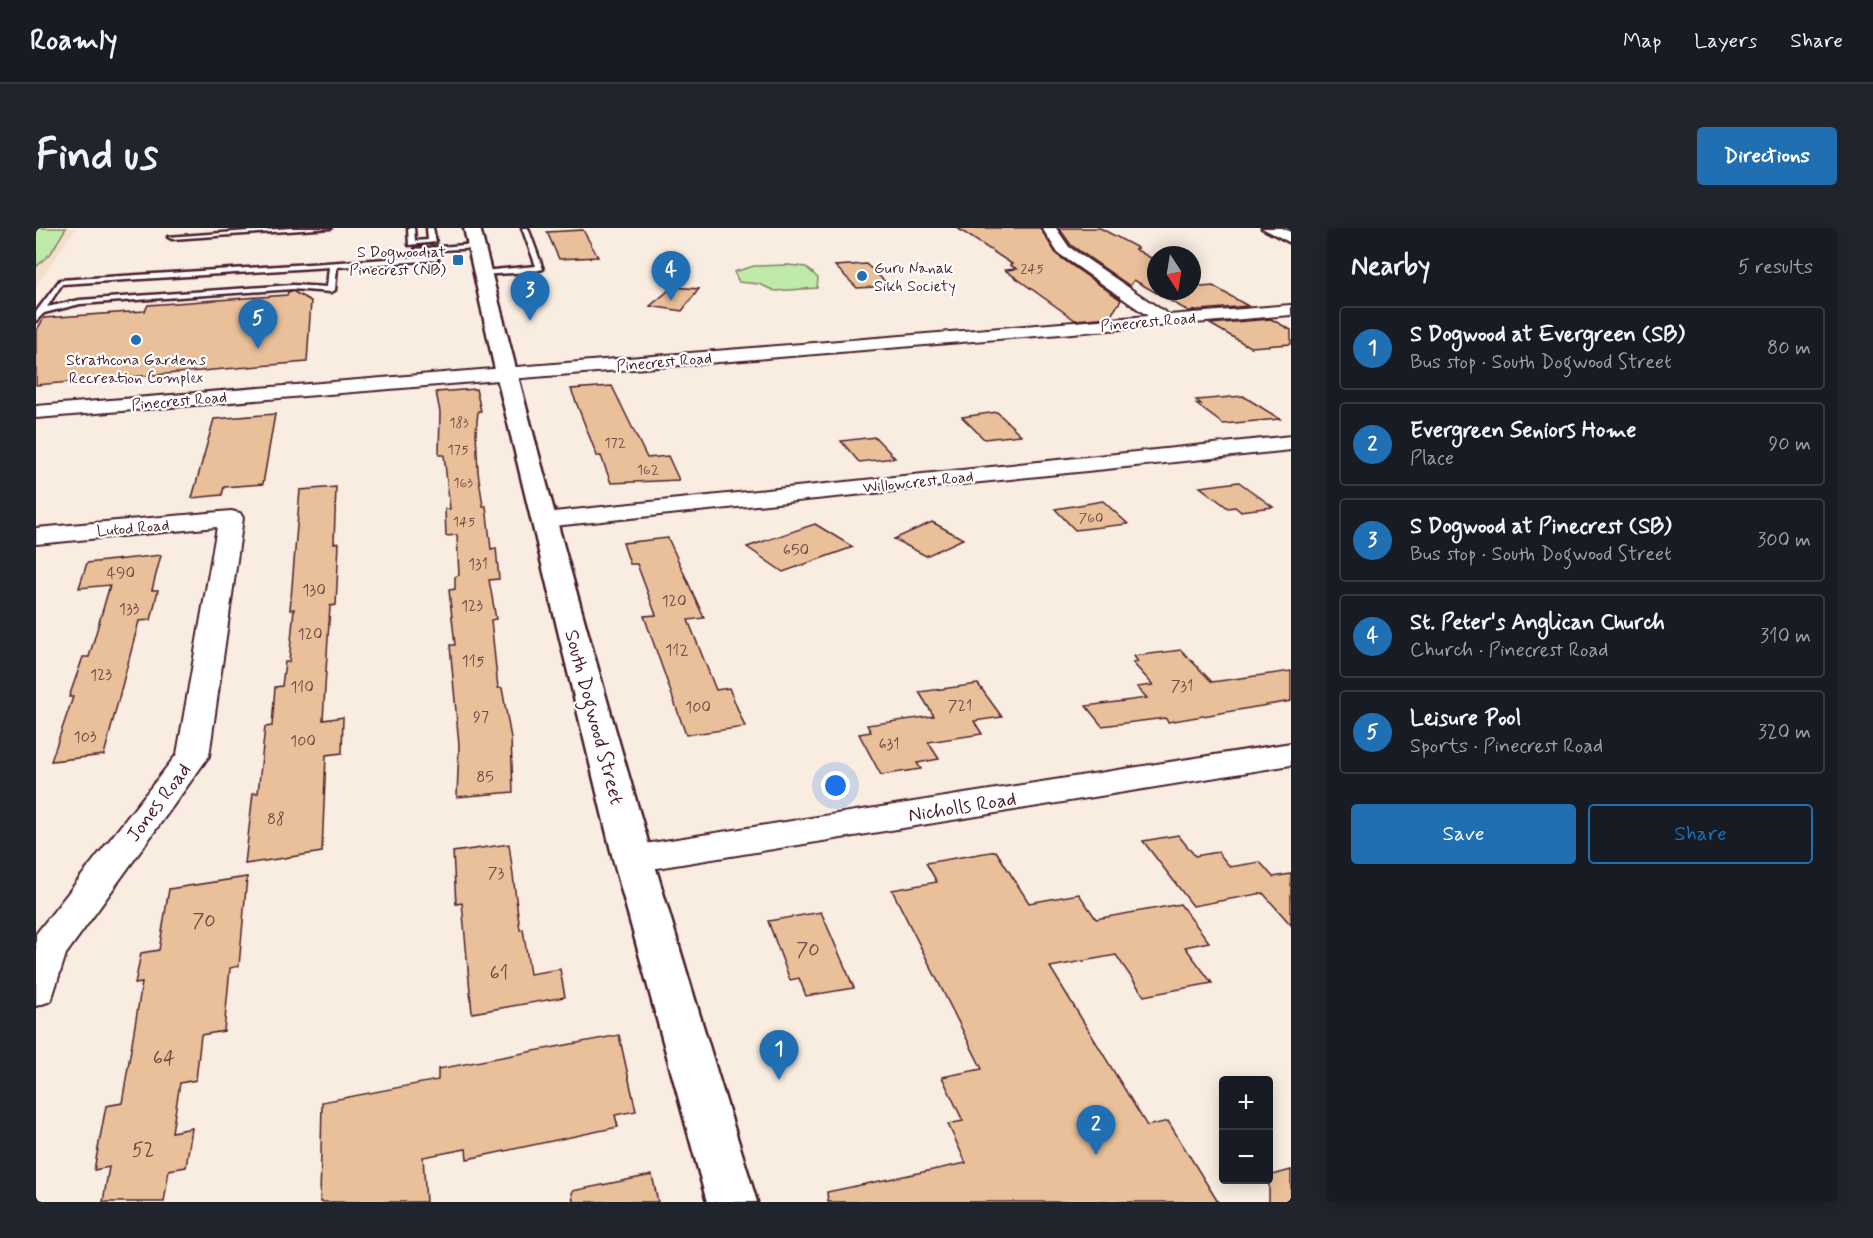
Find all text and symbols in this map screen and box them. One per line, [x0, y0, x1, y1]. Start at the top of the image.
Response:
text: Roamly [30, 23, 118, 60]
text: Map [1623, 27, 1661, 55]
text: Layers [1694, 27, 1757, 55]
text: Share [1790, 27, 1843, 55]
button: Directions [1697, 127, 1837, 185]
text: Find us [36, 129, 158, 184]
place label: S Dogwood at Pinecrest (NB) [349, 242, 446, 281]
north arrow [1147, 246, 1201, 300]
text: Nearby [1351, 250, 1430, 284]
pin: 4 [652, 251, 690, 301]
marker: S Dogwood at Pinecrest (NB) [451, 253, 465, 267]
text: 5 results [1738, 254, 1813, 281]
place label: Guru Nanak Sikh Society [874, 258, 956, 297]
house number: 245 [1020, 260, 1044, 278]
marker: Guru Nanak Sikh Society [855, 269, 869, 283]
pin: 3 [510, 272, 550, 321]
pin: 5 [238, 300, 278, 349]
street label: Pinecrest Road [1099, 308, 1197, 337]
text: S Dogwood at Evergreen (SB) [1410, 321, 1685, 349]
marker: Strathcona Gardens Recreation Complex [129, 333, 143, 347]
text: 1 [1368, 335, 1377, 362]
text: 80 m [1767, 335, 1811, 362]
street label: Pinecrest Road [615, 348, 713, 377]
text: Bus stop · South Dogwood Street [1410, 349, 1672, 376]
place label: Strathcona Gardens Recreation Complex [66, 350, 206, 389]
street label: Pinecrest Road [130, 387, 228, 416]
house number: 183 [449, 414, 469, 432]
text: Evergreen Seniors Home [1410, 417, 1636, 445]
text: 2 [1368, 431, 1377, 458]
text: 90 m [1768, 431, 1811, 458]
house number: 172 [604, 434, 626, 452]
house number: 175 [447, 441, 469, 459]
text: Place [1410, 445, 1454, 472]
house number: 162 [637, 461, 659, 479]
street label: Willowcrest Road [862, 466, 975, 499]
house number: 163 [453, 474, 473, 492]
house number: 760 [1079, 509, 1103, 527]
house number: 145 [453, 513, 475, 531]
text: S Dogwood at Pinecrest (SB) [1410, 513, 1672, 541]
street label: Lutod Road [96, 515, 170, 542]
text: 3 [1368, 527, 1377, 554]
text: 300 m [1757, 527, 1811, 554]
house number: 650 [783, 540, 809, 561]
text: Bus stop · South Dogwood Street [1410, 541, 1672, 568]
house number: 131 [468, 554, 488, 575]
house number: 490 [107, 563, 135, 584]
house number: 130 [302, 580, 326, 601]
house number: 120 [661, 591, 687, 612]
house number: 123 [461, 596, 484, 617]
house number: 133 [119, 599, 140, 620]
text: St. Peter's Anglican Church [1410, 609, 1665, 637]
text: 4 [1367, 623, 1378, 650]
text: 310 m [1760, 623, 1811, 650]
house number: 120 [297, 624, 323, 645]
street label: South Dogwood Street [555, 627, 630, 808]
text: Church · Pinecrest Road [1410, 637, 1608, 664]
house number: 112 [665, 640, 689, 661]
house number: 115 [462, 651, 485, 672]
house number: 123 [90, 665, 113, 686]
house number: 731 [1171, 676, 1193, 697]
house number: 110 [290, 677, 314, 698]
house number: 721 [948, 696, 972, 717]
house number: 100 [685, 697, 711, 718]
text: Leisure Pool [1410, 705, 1521, 733]
house number: 97 [473, 707, 489, 728]
text: 5 [1367, 719, 1379, 746]
text: 320 m [1758, 719, 1811, 746]
house number: 103 [74, 727, 97, 748]
house number: 100 [290, 731, 316, 752]
text: Sports · Pinecrest Road [1410, 733, 1603, 760]
house number: 631 [878, 734, 900, 755]
street label: Jones Road [121, 758, 198, 848]
house number: 85 [476, 767, 494, 788]
your location [821, 771, 850, 800]
street label: Nicholls Road [906, 786, 1018, 829]
button: Save [1351, 804, 1576, 864]
button: Share [1588, 804, 1813, 864]
house number: 88 [267, 809, 285, 830]
house number: 73 [488, 863, 504, 884]
house number: 70 [192, 908, 216, 935]
house number: 70 [796, 937, 820, 964]
house number: 61 [490, 960, 508, 987]
pin: 1 [760, 1030, 798, 1080]
house number: 64 [153, 1045, 175, 1072]
map controls [1219, 1076, 1273, 1184]
button: + [1219, 1076, 1273, 1130]
pin: 2 [1076, 1106, 1116, 1155]
button: − [1219, 1130, 1273, 1184]
house number: 52 [132, 1137, 154, 1164]

